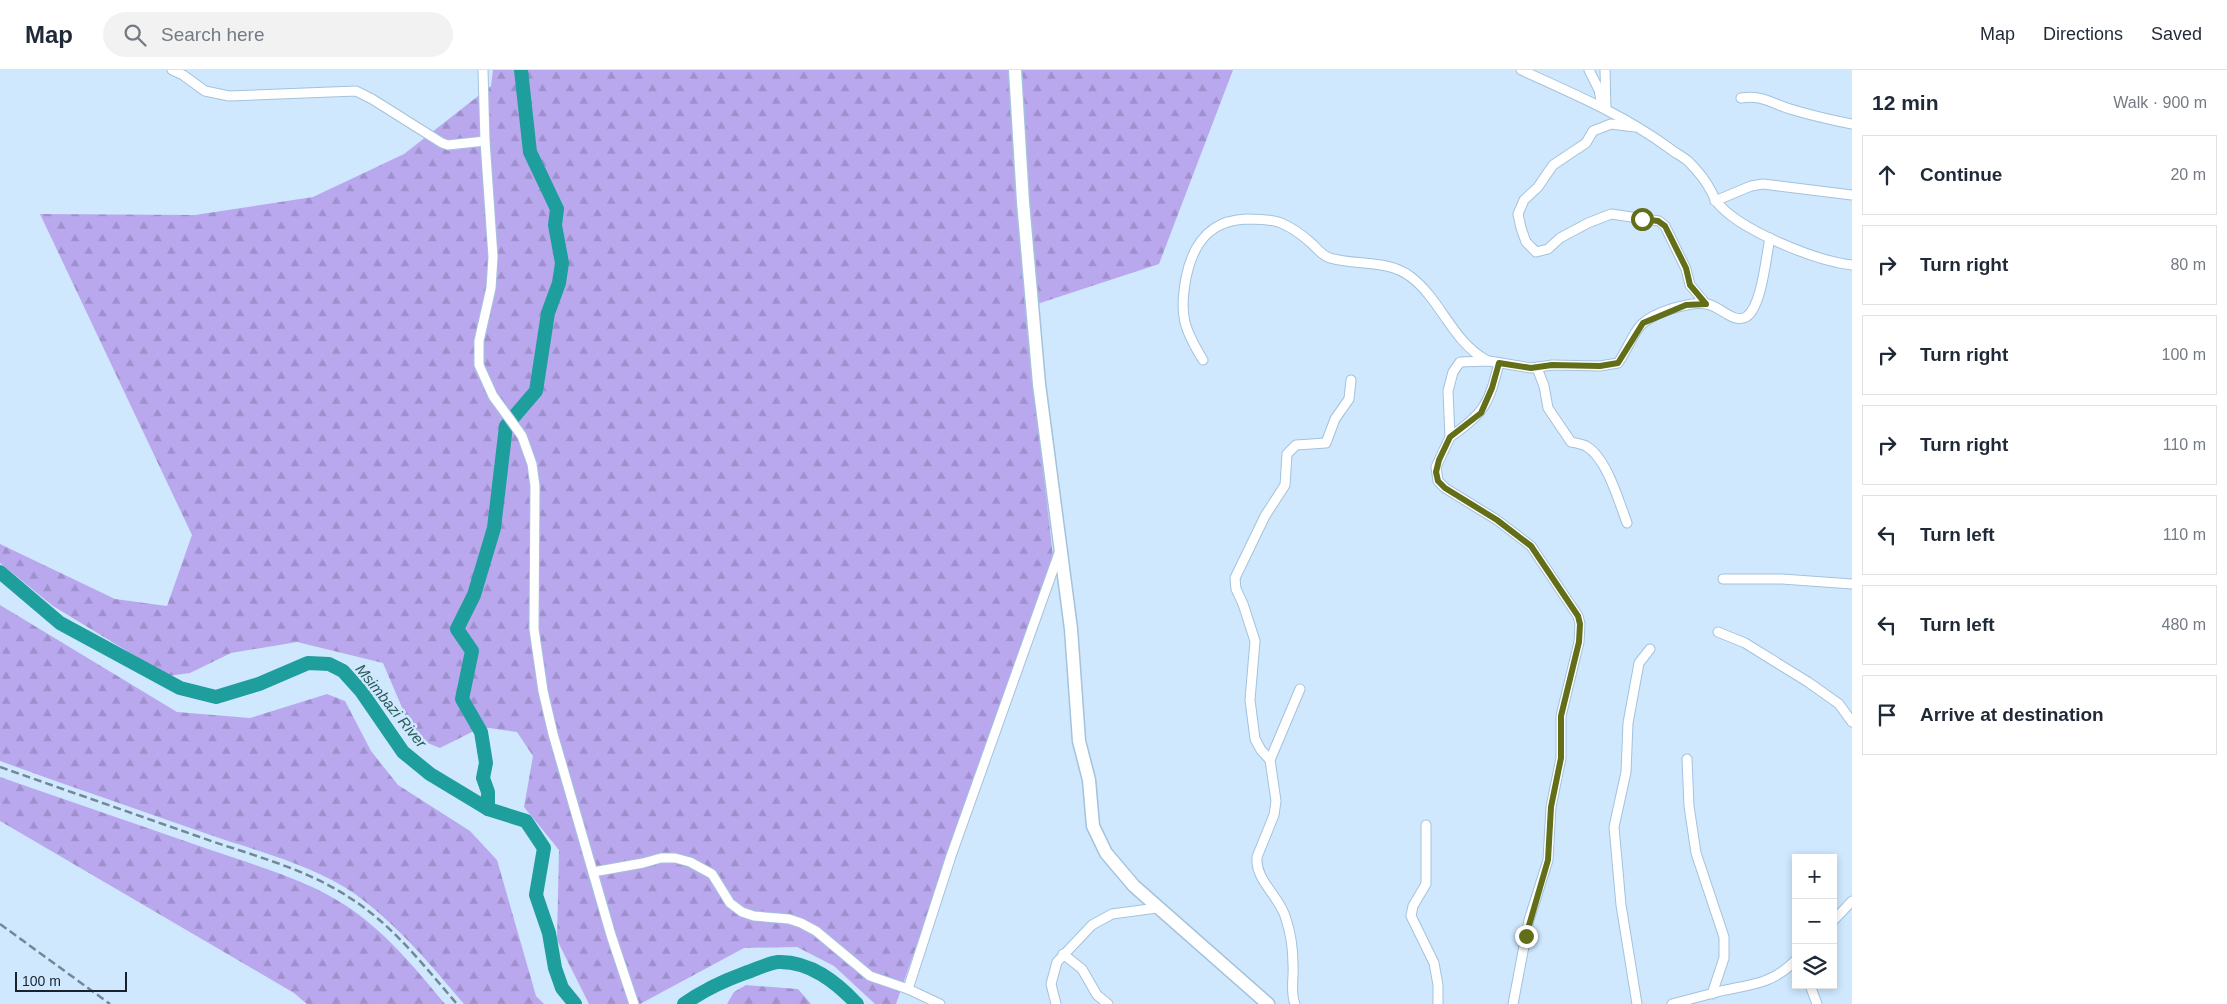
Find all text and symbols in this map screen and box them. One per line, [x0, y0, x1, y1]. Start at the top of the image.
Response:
search box [103, 12, 453, 57]
text: Map [25, 21, 73, 48]
icon: search [121, 21, 149, 49]
text: Search here [161, 24, 265, 45]
text: Map [1980, 24, 2015, 44]
text: Directions [2043, 24, 2123, 44]
text: Saved [2151, 24, 2202, 44]
text: 12 min [1872, 91, 1939, 114]
text: Walk · 900 m [2113, 94, 2207, 111]
icon: ahead [1873, 161, 1901, 189]
text: Continue [1920, 164, 2002, 185]
text: 20 m [2170, 166, 2206, 183]
route start [1631, 208, 1654, 231]
icon: right [1873, 251, 1901, 279]
text: Turn right [1920, 254, 2008, 275]
text: 80 m [2170, 256, 2206, 273]
icon: right [1873, 341, 1901, 369]
text: Turn right [1920, 344, 2008, 365]
text: 100 m [2162, 346, 2206, 363]
icon: right [1873, 431, 1901, 459]
text: Turn right [1920, 434, 2008, 455]
text: 110 m [2163, 436, 2206, 453]
icon: left [1873, 521, 1901, 549]
text: Turn left [1920, 524, 1995, 545]
text: 110 m [2163, 526, 2206, 543]
icon: left [1873, 611, 1901, 639]
text: Turn left [1920, 614, 1995, 635]
text: 480 m [2162, 616, 2206, 633]
water label: Msimbazi River [353, 661, 431, 752]
icon: arrive [1873, 701, 1901, 729]
text: Arrive at destination [1920, 704, 2104, 725]
map controls [1792, 854, 1837, 989]
button: + [1792, 854, 1837, 899]
button: − [1792, 899, 1837, 944]
route end [1515, 925, 1538, 948]
button: layers [1792, 944, 1837, 989]
scale bar [15, 969, 128, 992]
text: 100 m [22, 973, 61, 989]

